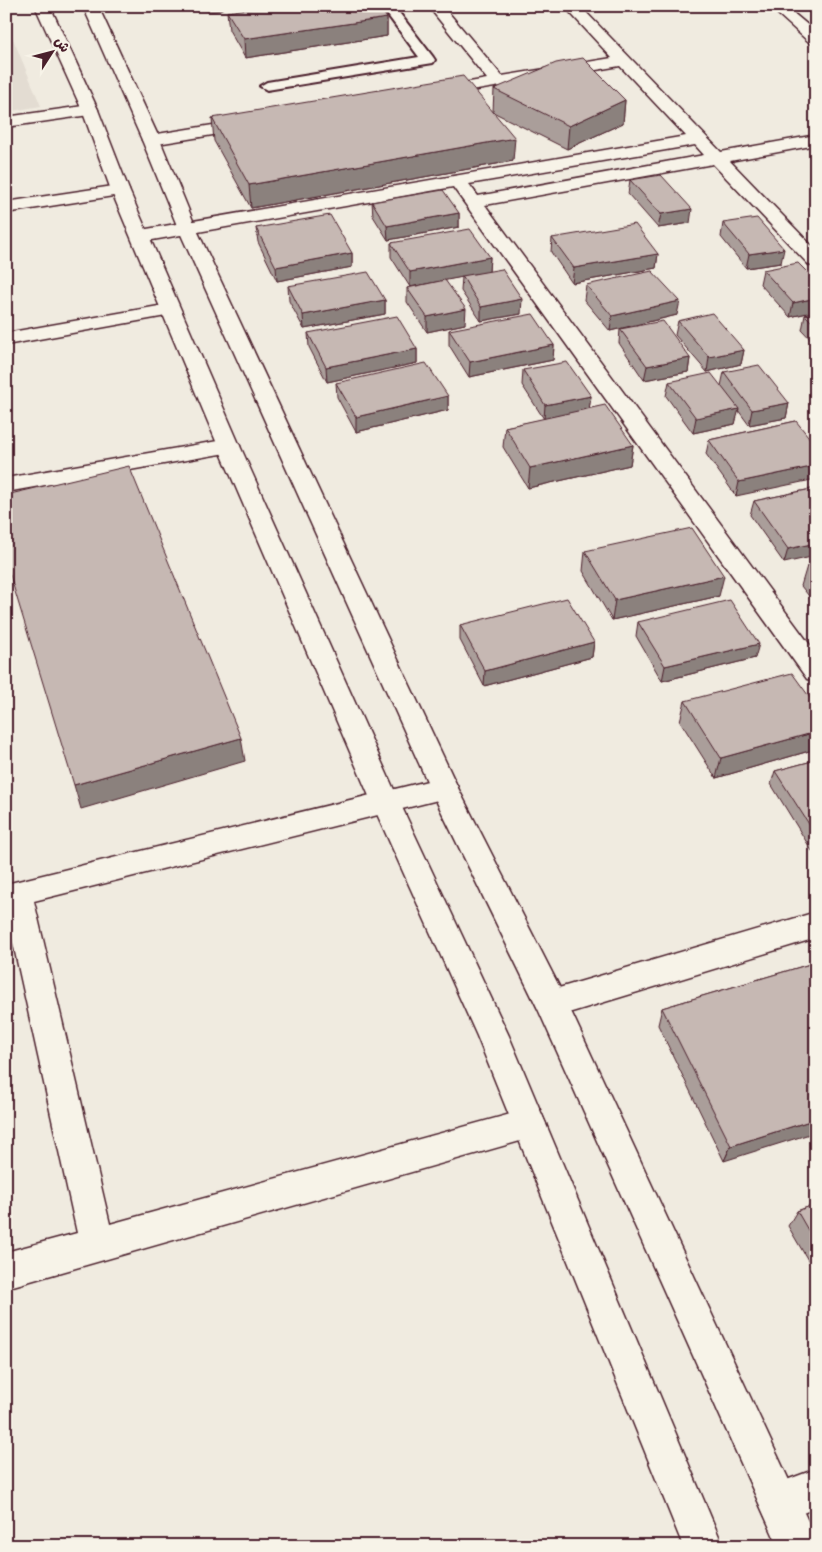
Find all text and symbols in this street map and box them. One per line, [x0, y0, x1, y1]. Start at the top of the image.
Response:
north arrow [28, 28, 78, 78]
text: ش [51, 32, 75, 56]

